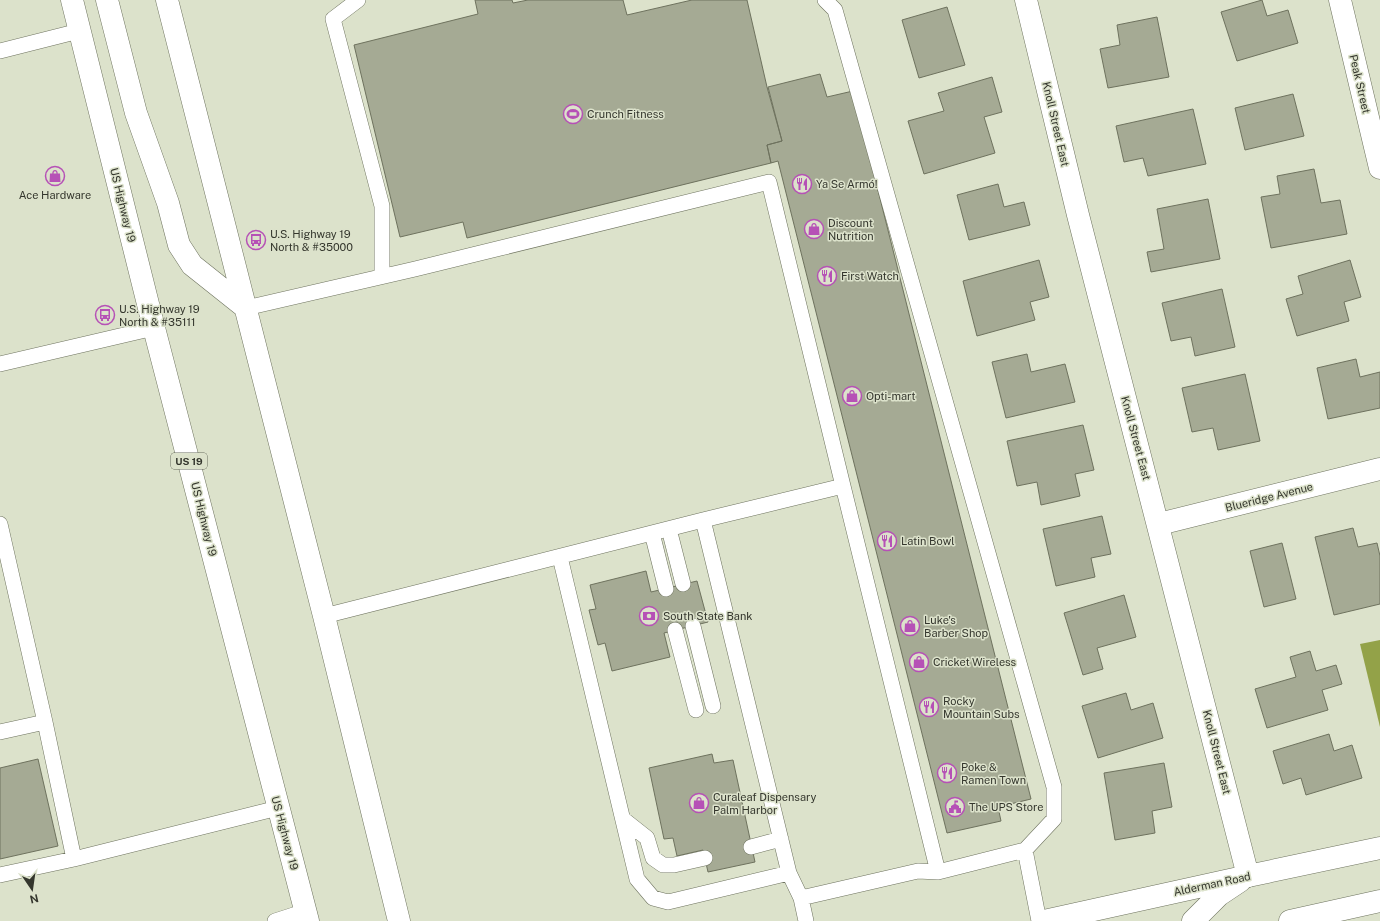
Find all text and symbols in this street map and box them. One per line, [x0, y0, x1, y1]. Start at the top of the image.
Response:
street label: Peak Street [1347, 53, 1373, 115]
street label: Knoll Street East [1040, 80, 1072, 168]
sports icon: Crunch Fitness [562, 103, 584, 125]
place label: Crunch Fitness [587, 108, 664, 120]
shop icon: Ace Hardware [44, 165, 66, 187]
street label: US Highway 19 [108, 167, 138, 243]
restaurant icon: Ya Se Armó! [791, 173, 813, 195]
place label: Ya Se Armó! [816, 178, 878, 190]
place label: Ace Hardware [19, 189, 91, 201]
place label: Discount Nutrition [828, 217, 874, 242]
shop icon: Discount Nutrition [803, 218, 825, 240]
place label: U.S. Highway 19 North & #35000 [270, 228, 353, 253]
bus stop icon: U.S. Highway 19 North & #35000 [245, 229, 267, 251]
restaurant icon: First Watch [816, 265, 838, 287]
place label: First Watch [841, 270, 899, 282]
place label: U.S. Highway 19 North & #35111 [119, 303, 200, 328]
bus stop icon: U.S. Highway 19 North & #35111 [94, 304, 116, 326]
shop icon: Opti-mart [841, 385, 863, 407]
place label: Opti-mart [866, 390, 915, 402]
street label: Knoll Street East [1119, 395, 1153, 481]
road number: US 19 [171, 453, 207, 469]
street label: Blueridge Avenue [1224, 480, 1314, 514]
street label: US Highway 19 [189, 481, 219, 557]
restaurant icon: Latin Bowl [876, 530, 898, 552]
place label: Latin Bowl [901, 535, 955, 547]
bank icon: South State Bank [638, 605, 660, 627]
place label: South State Bank [663, 610, 752, 622]
place label: Luke's Barber Shop [924, 614, 988, 639]
shop icon: Luke's Barber Shop [899, 615, 921, 637]
shop icon: Cricket Wireless [908, 651, 930, 673]
place label: Cricket Wireless [933, 656, 1017, 668]
place label: Rocky Mountain Subs [943, 695, 1020, 720]
restaurant icon: Rocky Mountain Subs [918, 696, 940, 718]
street label: Knoll Street East [1201, 709, 1233, 795]
place label: Poke & Ramen Town [961, 761, 1026, 786]
restaurant icon: Poke & Ramen Town [936, 762, 958, 784]
place label: Curaleaf Dispensary Palm Harbor [713, 791, 816, 816]
shop icon: Curaleaf Dispensary Palm Harbor [688, 792, 710, 814]
street label: US Highway 19 [269, 795, 301, 871]
public building icon: The UPS Store [944, 796, 966, 818]
place label: The UPS Store [969, 801, 1044, 813]
north arrow [12, 869, 52, 909]
street label: Alderman Road [1172, 870, 1252, 898]
text: N [29, 892, 40, 906]

